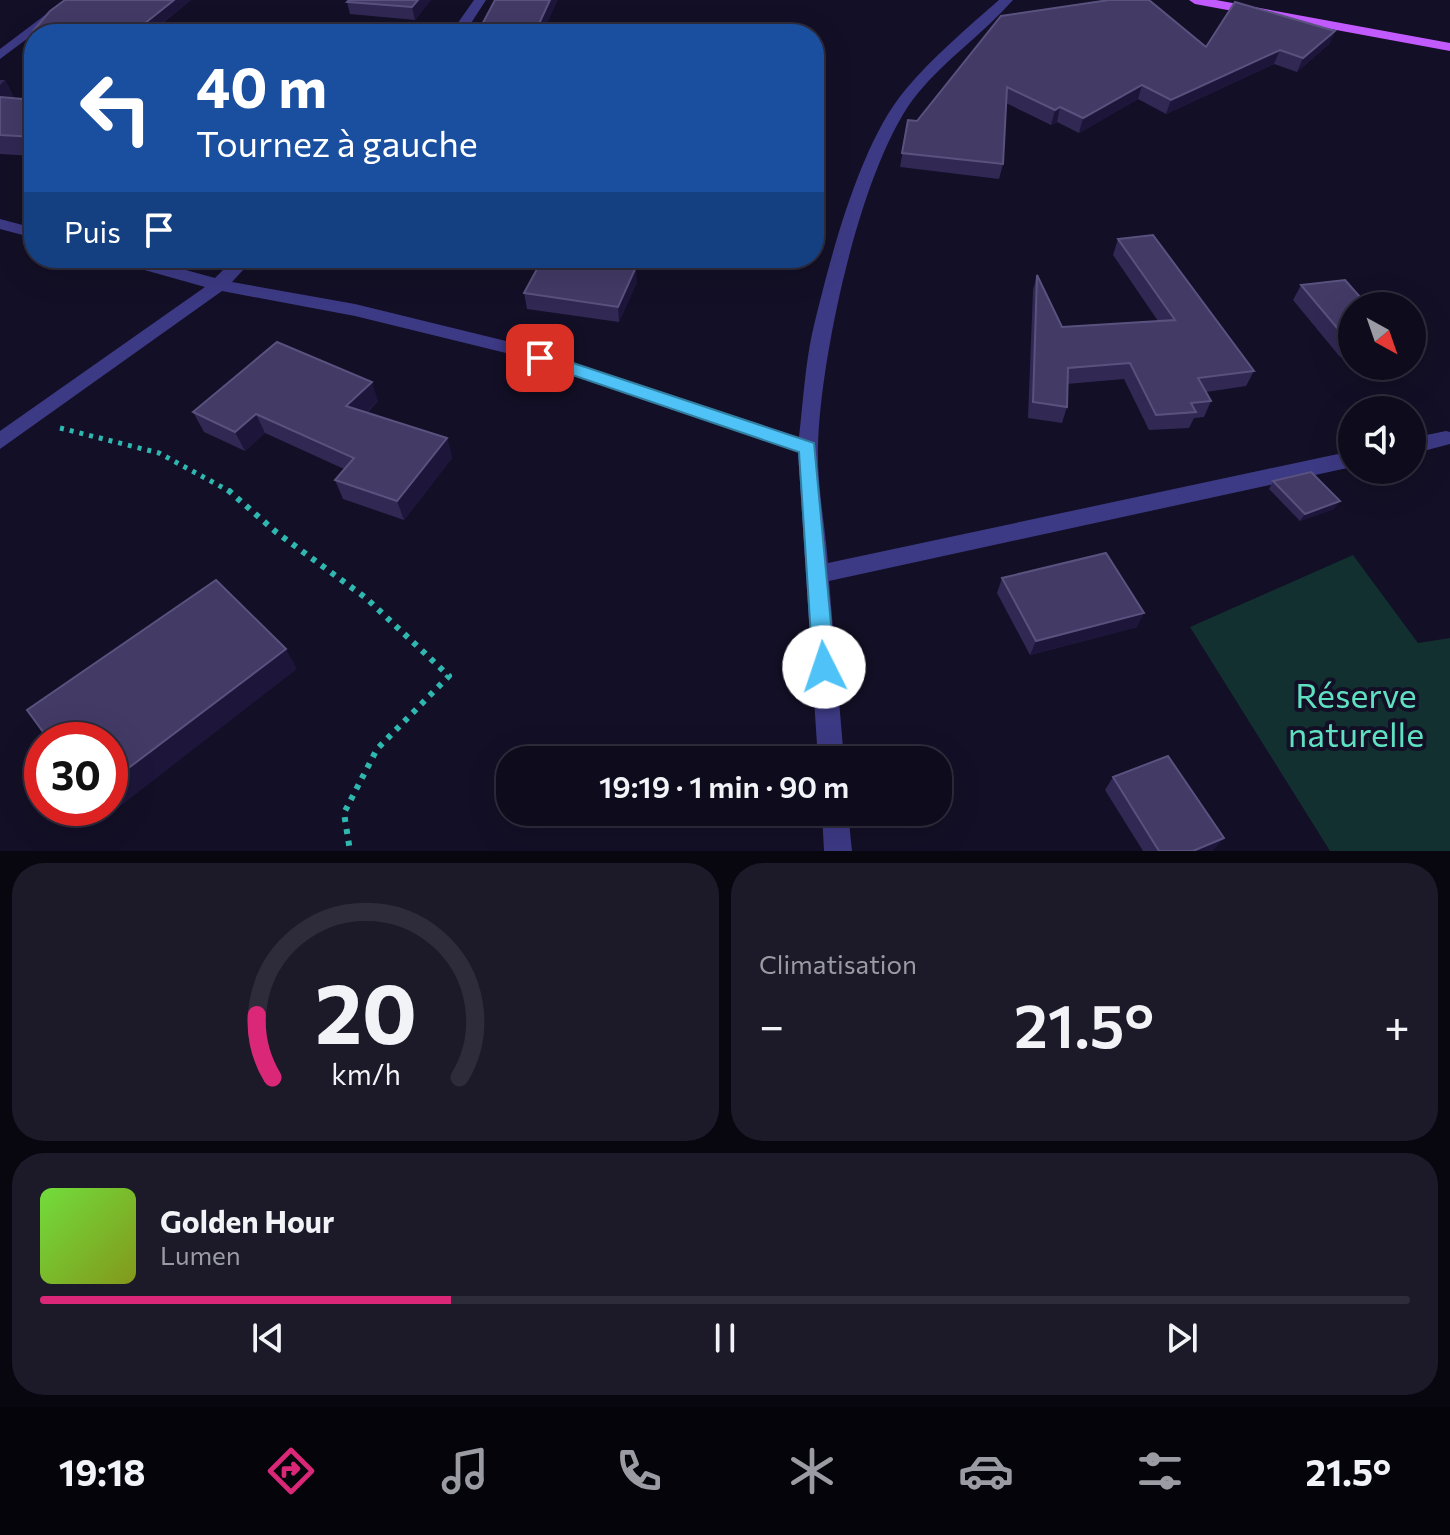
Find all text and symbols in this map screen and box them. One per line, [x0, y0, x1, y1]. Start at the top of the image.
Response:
text: 40 m [196, 51, 327, 120]
icon: left [64, 56, 168, 160]
text: Tournez à gauche [196, 120, 478, 164]
icon: arrive [137, 208, 181, 252]
text: Puis [64, 212, 121, 249]
north arrow [1338, 292, 1426, 380]
map controls [1338, 292, 1426, 484]
pin [506, 324, 574, 392]
icon: arrive [518, 336, 562, 380]
button: sound [1338, 396, 1426, 484]
position arrow [782, 625, 866, 709]
park label: Réserve naturelle [1288, 673, 1424, 754]
speed limit sign: 30 [24, 722, 128, 826]
text: 19:19 · 1 min · 90 m [599, 767, 849, 804]
text: Climatisation [759, 948, 917, 979]
text: 20 [314, 959, 417, 1061]
text: 21.5° [1014, 987, 1154, 1060]
text: − [759, 997, 784, 1051]
text: + [1384, 997, 1410, 1051]
text: km/h [331, 1056, 400, 1091]
text: Golden Hour [160, 1202, 334, 1239]
text: Lumen [160, 1239, 241, 1270]
icon: previous [246, 1316, 290, 1360]
icon: pause [703, 1316, 747, 1360]
icon: next [1160, 1316, 1204, 1360]
icon: directions [263, 1443, 319, 1499]
icon: music [437, 1443, 493, 1499]
icon: phone [611, 1443, 667, 1499]
icon: climate [784, 1443, 840, 1499]
icon: car [958, 1443, 1014, 1499]
icon: filters [1132, 1443, 1188, 1499]
text: 19:18 [59, 1449, 145, 1493]
text: 21.5° [1306, 1449, 1391, 1493]

